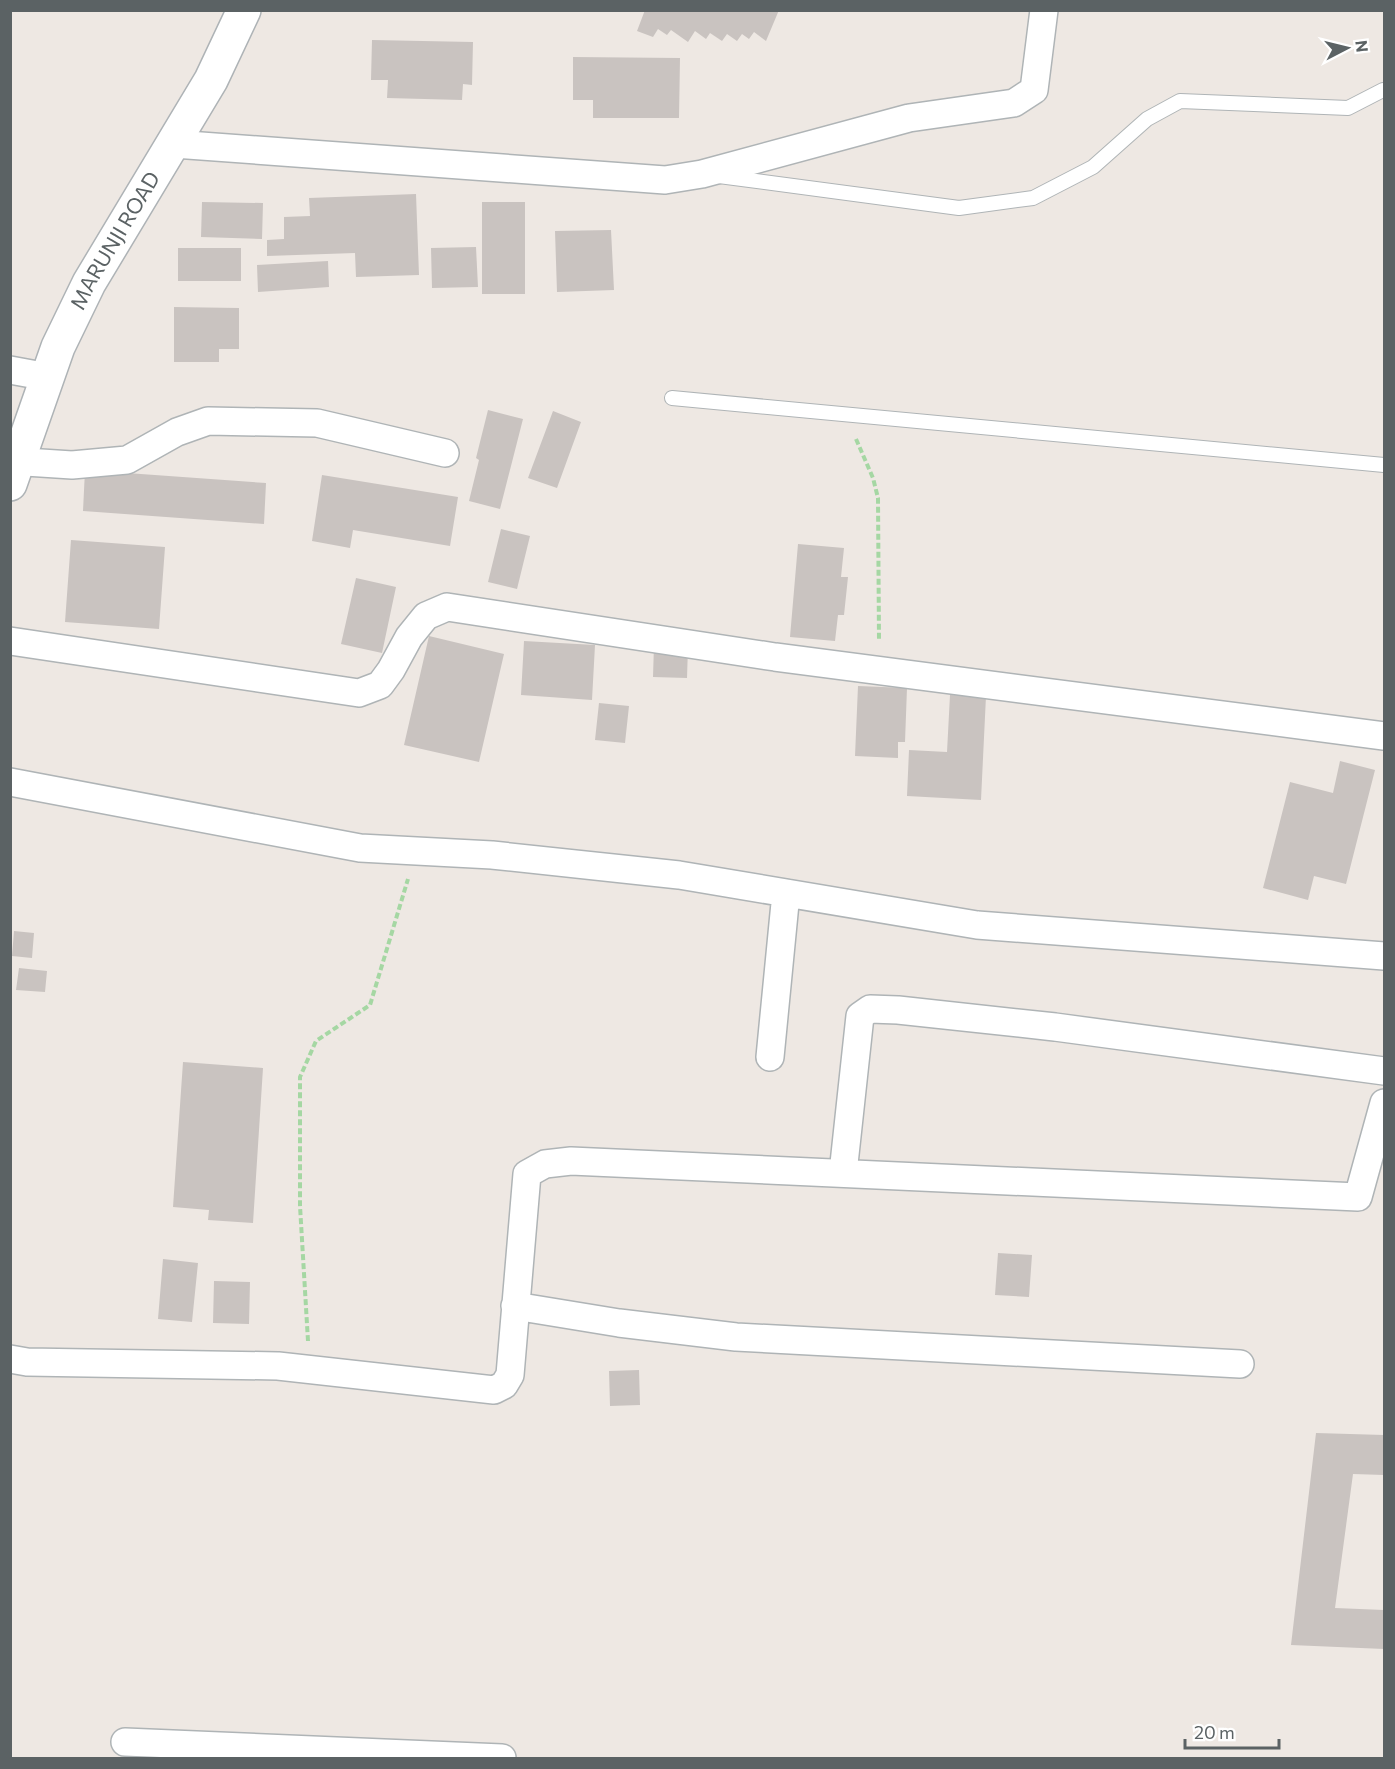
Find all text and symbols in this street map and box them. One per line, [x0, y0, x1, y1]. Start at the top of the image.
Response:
north arrow [1317, 18, 1377, 78]
text: N [1352, 39, 1373, 53]
street label: MARUNJI ROAD [64, 166, 164, 313]
scale bar [1185, 1712, 1280, 1750]
text: 20 m [1194, 1721, 1235, 1743]

